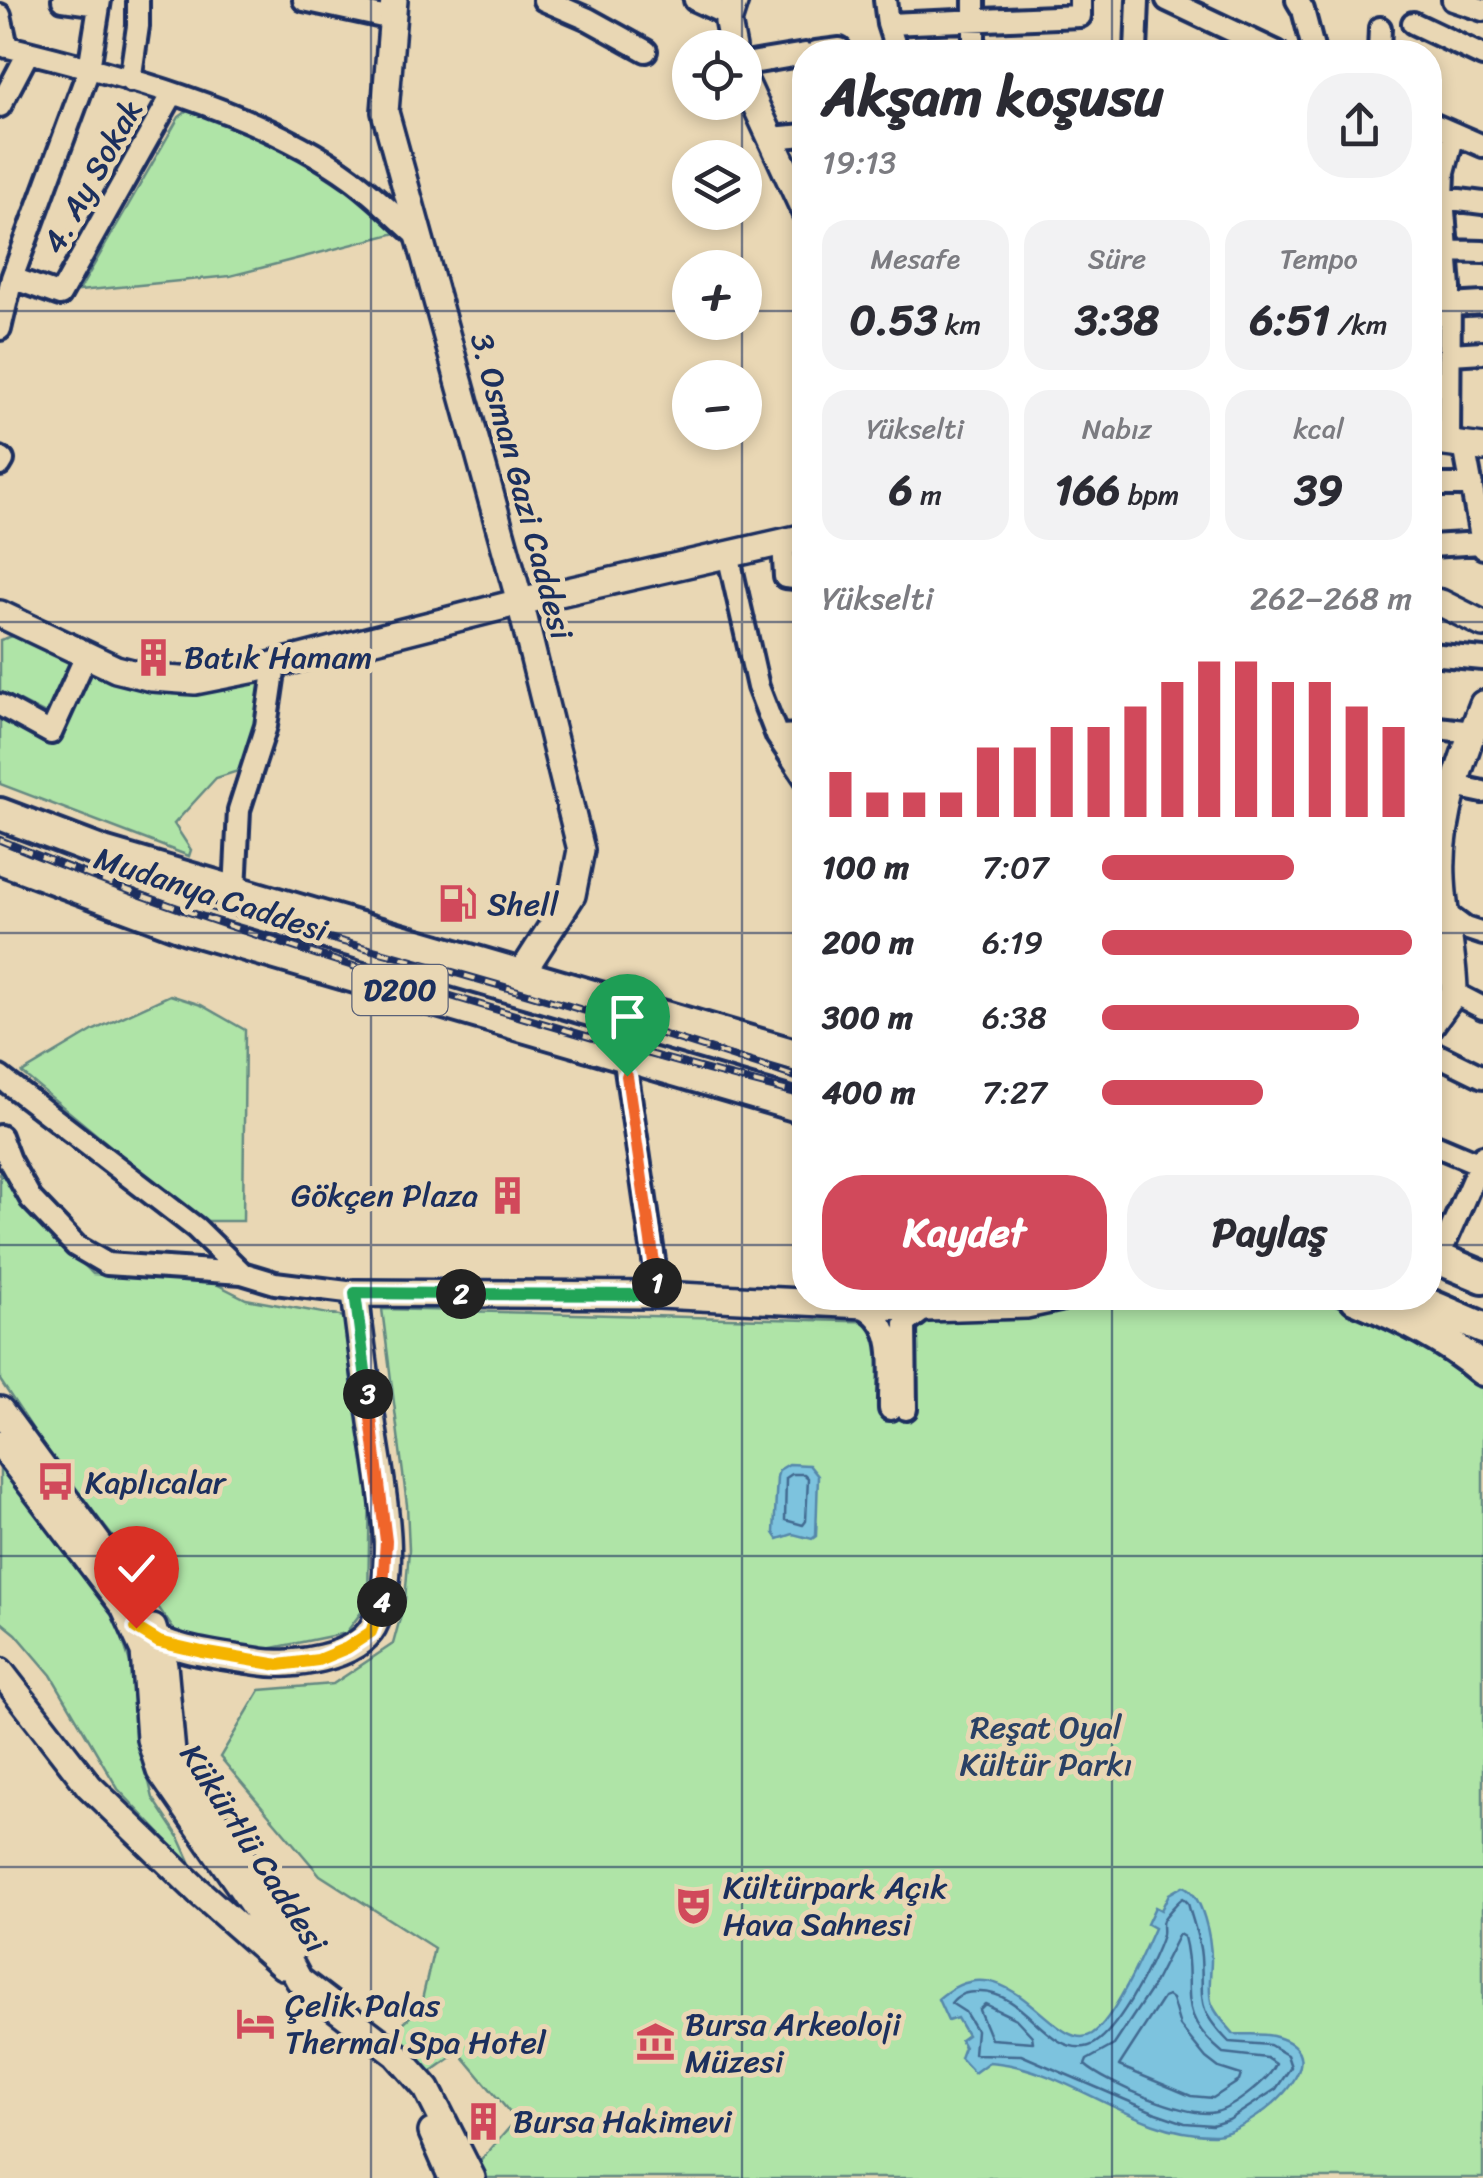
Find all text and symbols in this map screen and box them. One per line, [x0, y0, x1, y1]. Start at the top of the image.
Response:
map controls [672, 30, 762, 450]
button: locate [672, 30, 762, 120]
text: Akşam koşusu [822, 48, 1163, 145]
button: share [1307, 73, 1412, 178]
street label: 4. Ay Sokak [26, 88, 159, 265]
text: 19:13 [822, 134, 896, 191]
button: layers [672, 140, 762, 230]
text: Mesafe [870, 234, 960, 283]
text: Süre [1088, 234, 1146, 283]
text: Tempo [1280, 234, 1358, 283]
button: + [672, 250, 762, 340]
text: 0.53 [850, 283, 937, 357]
text: 3:38 [1075, 283, 1159, 357]
text: 6:51 [1250, 283, 1330, 357]
text: km [937, 300, 981, 349]
text: /km [1330, 300, 1388, 349]
street label: 3. Osman Gazi Caddesi [453, 326, 590, 647]
button: − [672, 360, 762, 450]
text: Yükselti [867, 404, 964, 453]
text: Nabız [1082, 404, 1152, 453]
text: kcal [1293, 404, 1344, 453]
text: 6 [889, 453, 913, 527]
text: 166 [1055, 453, 1120, 527]
text: 39 [1294, 453, 1343, 527]
text: m [913, 470, 942, 519]
text: bpm [1120, 470, 1179, 519]
text: Yükselti [822, 570, 934, 627]
text: 262–268 m [1250, 570, 1412, 627]
place label: Batık Hamam [184, 629, 372, 686]
building icon: Batık Hamam [133, 636, 175, 678]
street label: Mudanya Caddesi [87, 830, 336, 959]
text: 100 m [822, 839, 909, 896]
text: 7:07 [982, 839, 1048, 896]
place label: Shell [487, 876, 559, 933]
fuel station icon: Shell [436, 883, 478, 925]
text: 200 m [822, 914, 914, 971]
text: 6:19 [982, 914, 1043, 971]
road number: D200 [352, 965, 448, 1015]
pin [585, 974, 670, 1077]
icon: arrive [600, 989, 655, 1044]
text: 300 m [822, 989, 913, 1046]
text: 6:38 [982, 989, 1047, 1046]
text: 400 m [822, 1064, 915, 1121]
text: 7:27 [982, 1064, 1047, 1121]
place label: Gökçen Plaza [291, 1167, 478, 1224]
building icon: Gökçen Plaza [487, 1174, 529, 1216]
button: Kaydet [822, 1175, 1107, 1290]
button: Paylaş [1127, 1175, 1412, 1290]
pin: 1 [632, 1258, 682, 1308]
text: 1 [651, 1258, 663, 1307]
pin: 2 [436, 1269, 486, 1319]
text: 2 [453, 1269, 469, 1318]
pin: 3 [343, 1369, 393, 1419]
text: 3 [360, 1369, 376, 1418]
place label: Kaplıcalar [85, 1454, 228, 1511]
bus stop icon: Kaplıcalar [34, 1461, 76, 1503]
pin [94, 1526, 179, 1629]
icon: check [109, 1541, 164, 1596]
pin: 4 [357, 1577, 407, 1627]
text: 4 [373, 1577, 391, 1626]
park label: Reşat Oyal Kültür Parkı [960, 1699, 1132, 1793]
street label: Kükürtlü Caddesi [164, 1732, 344, 1966]
place label: Kültürpark Açık Hava Sahnesi [723, 1859, 948, 1953]
theatre icon: Kültürpark Açık Hava Sahnesi [672, 1884, 714, 1926]
place label: Çelik Palas Thermal Spa Hotel [285, 1977, 547, 2071]
place label: Bursa Arkeoloji Müzesi [685, 1996, 902, 2090]
hotel icon: Çelik Palas Thermal Spa Hotel [234, 2002, 276, 2044]
museum icon: Bursa Arkeoloji Müzesi [634, 2021, 676, 2063]
place label: Bursa Hakimevi [513, 2093, 733, 2150]
building icon: Bursa Hakimevi [462, 2100, 504, 2142]

